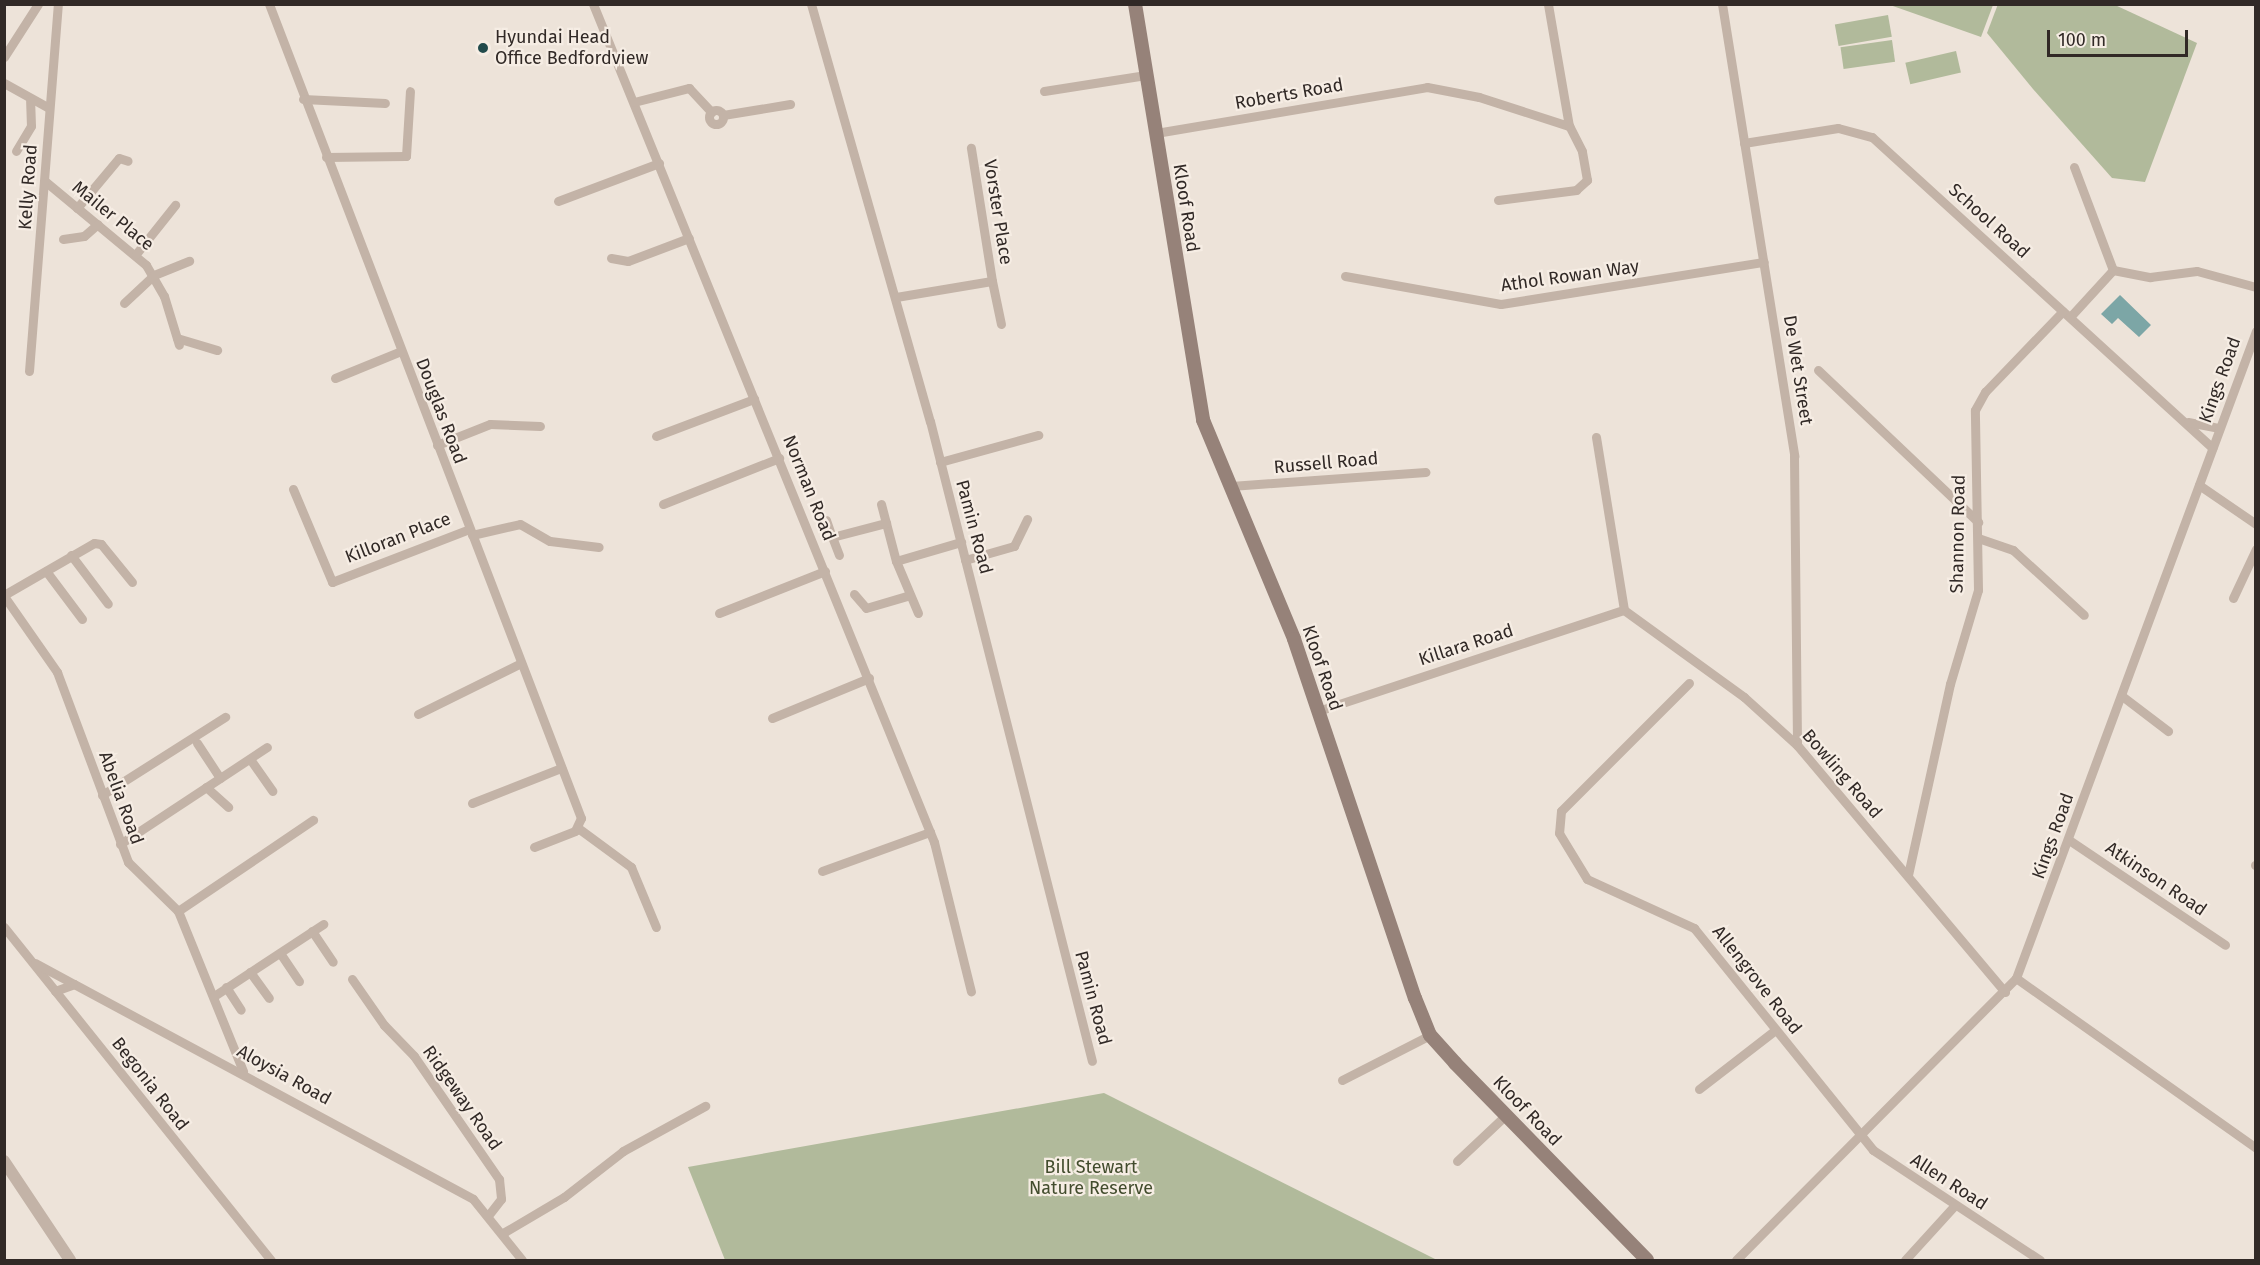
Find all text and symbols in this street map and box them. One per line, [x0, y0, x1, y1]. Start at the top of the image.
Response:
scale bar [2050, 18, 2191, 56]
place label: Hyundai Head Office Bedfordview [495, 27, 648, 70]
text: 100 m [2058, 29, 2106, 51]
marker: Hyundai Head Office Bedfordview [476, 41, 490, 55]
street label: Roberts Road [1233, 74, 1345, 114]
street label: Kelly Road [14, 144, 42, 230]
street label: Vorster Place [979, 158, 1017, 266]
street label: Kloof Road [1168, 162, 1204, 254]
street label: Mailer Place [68, 176, 158, 256]
street label: School Road [1944, 179, 2034, 263]
street label: Athol Rowan Way [1499, 256, 1641, 296]
street label: De Wet Street [1779, 314, 1817, 426]
street label: Kings Road [2194, 334, 2246, 426]
street label: Douglas Road [411, 355, 471, 467]
street label: Norman Road [778, 432, 840, 544]
street label: Russell Road [1273, 448, 1379, 478]
street label: Shannon Road [1946, 475, 1970, 593]
street label: Pamin Road [951, 478, 997, 576]
street label: Killoran Place [342, 508, 454, 568]
street label: Killara Road [1416, 620, 1516, 670]
street label: Kloof Road [1297, 622, 1347, 714]
street label: Bowling Road [1797, 725, 1887, 823]
street label: Abelia Road [94, 749, 148, 847]
street label: Kings Road [2027, 790, 2079, 882]
street label: Atkinson Road [2101, 837, 2211, 921]
street label: Allengrove Road [1708, 921, 1806, 1039]
street label: Pamin Road [1070, 949, 1116, 1047]
street label: Begonia Road [107, 1033, 193, 1135]
street label: Aloysia Road [233, 1040, 335, 1110]
street label: Ridgeway Road [418, 1041, 506, 1155]
street label: Kloof Road [1488, 1071, 1566, 1151]
street label: Allen Road [1906, 1149, 1992, 1215]
park label: Bill Stewart Nature Reserve [1029, 1157, 1153, 1200]

